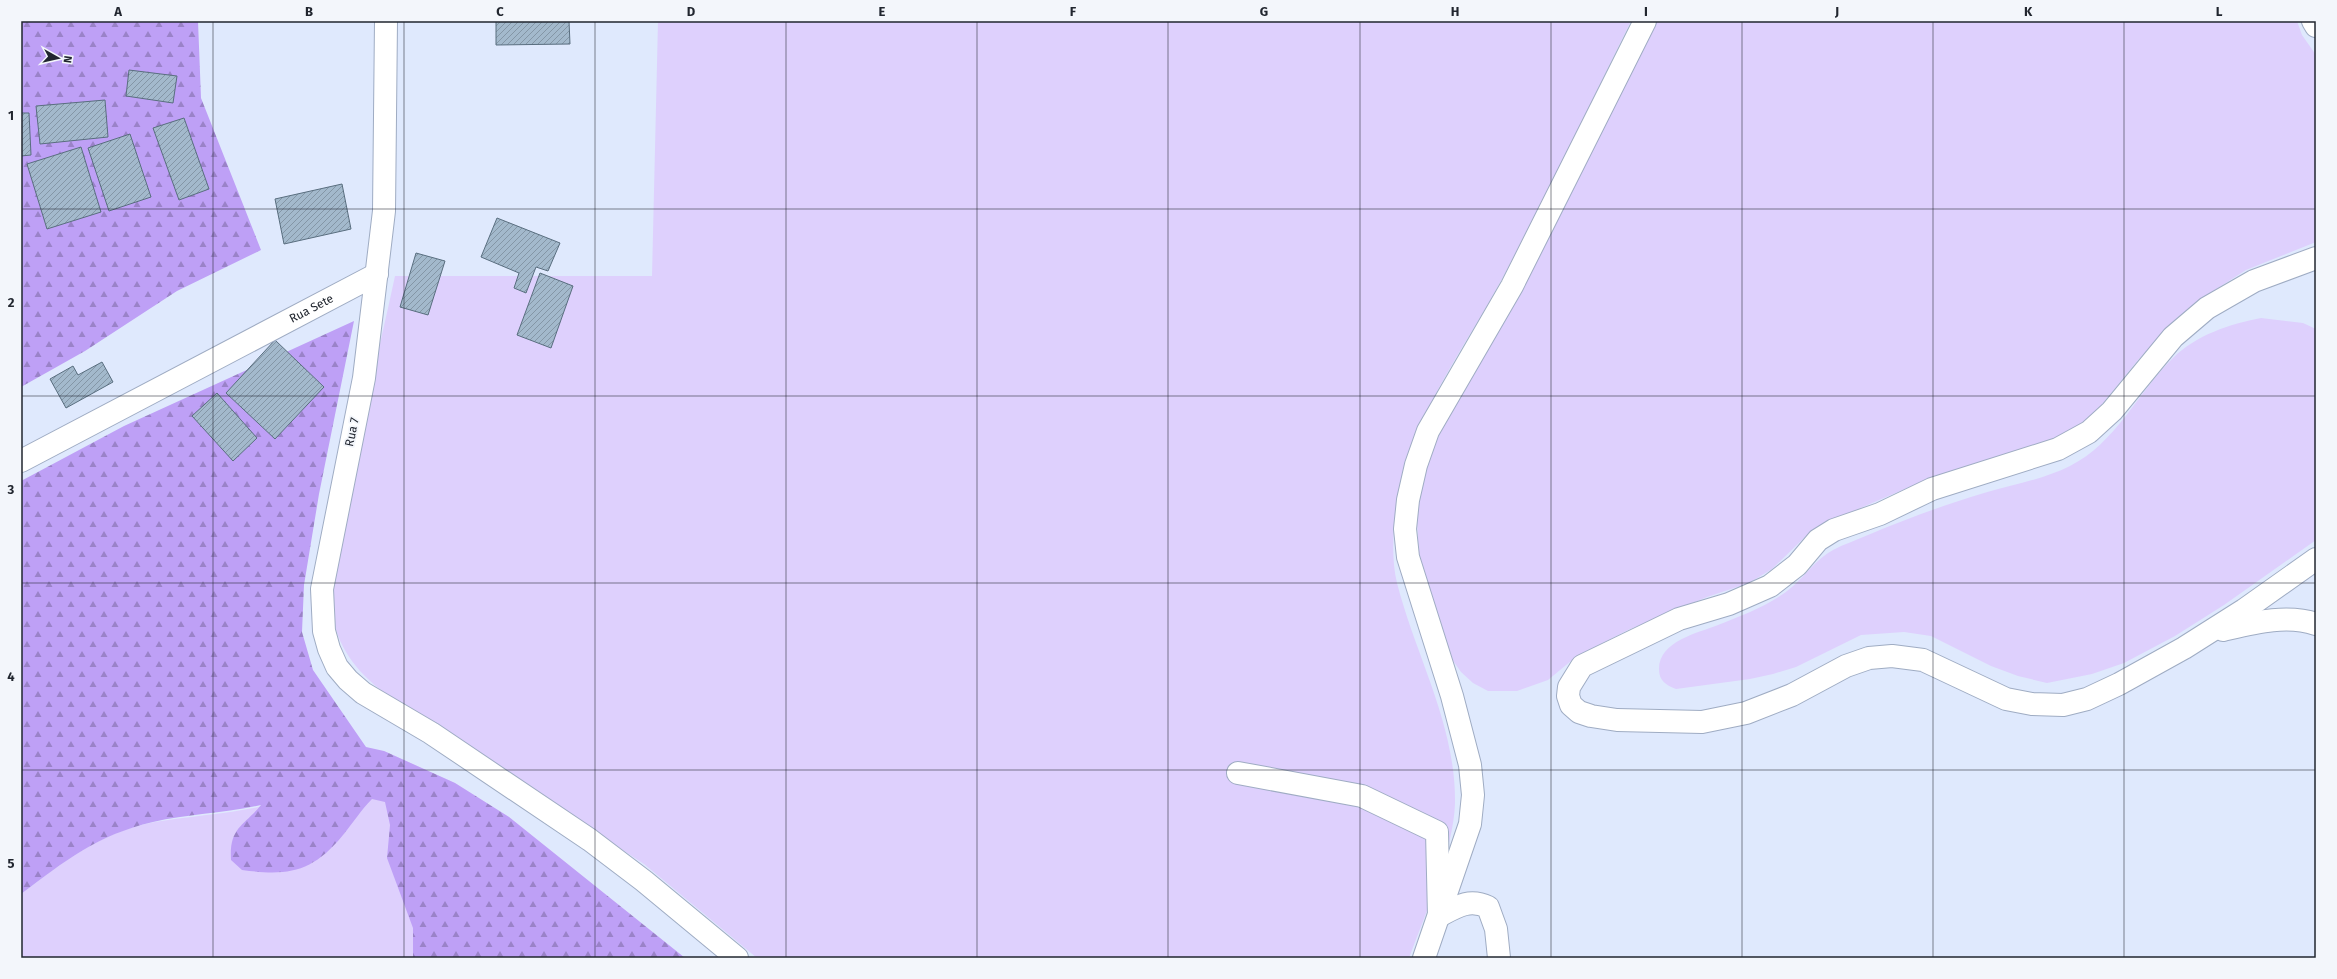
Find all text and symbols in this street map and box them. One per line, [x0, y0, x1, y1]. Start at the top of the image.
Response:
text: A [113, 4, 122, 19]
text: B [305, 4, 313, 19]
text: C [496, 4, 504, 19]
text: D [687, 4, 696, 19]
text: E [879, 4, 886, 19]
text: F [1070, 4, 1077, 19]
text: G [1260, 4, 1268, 19]
text: H [1451, 4, 1459, 19]
text: I [1644, 4, 1648, 19]
text: J [1834, 4, 1839, 19]
text: K [2024, 4, 2033, 19]
text: L [2216, 4, 2223, 19]
north arrow [38, 38, 78, 78]
text: N [60, 55, 74, 64]
text: 1 [8, 108, 14, 123]
street label: Rua Sete [287, 291, 336, 326]
text: 2 [8, 295, 15, 310]
street label: Rua 7 [342, 416, 362, 448]
text: 3 [7, 482, 15, 497]
text: 4 [7, 669, 15, 684]
text: 5 [8, 856, 15, 871]

